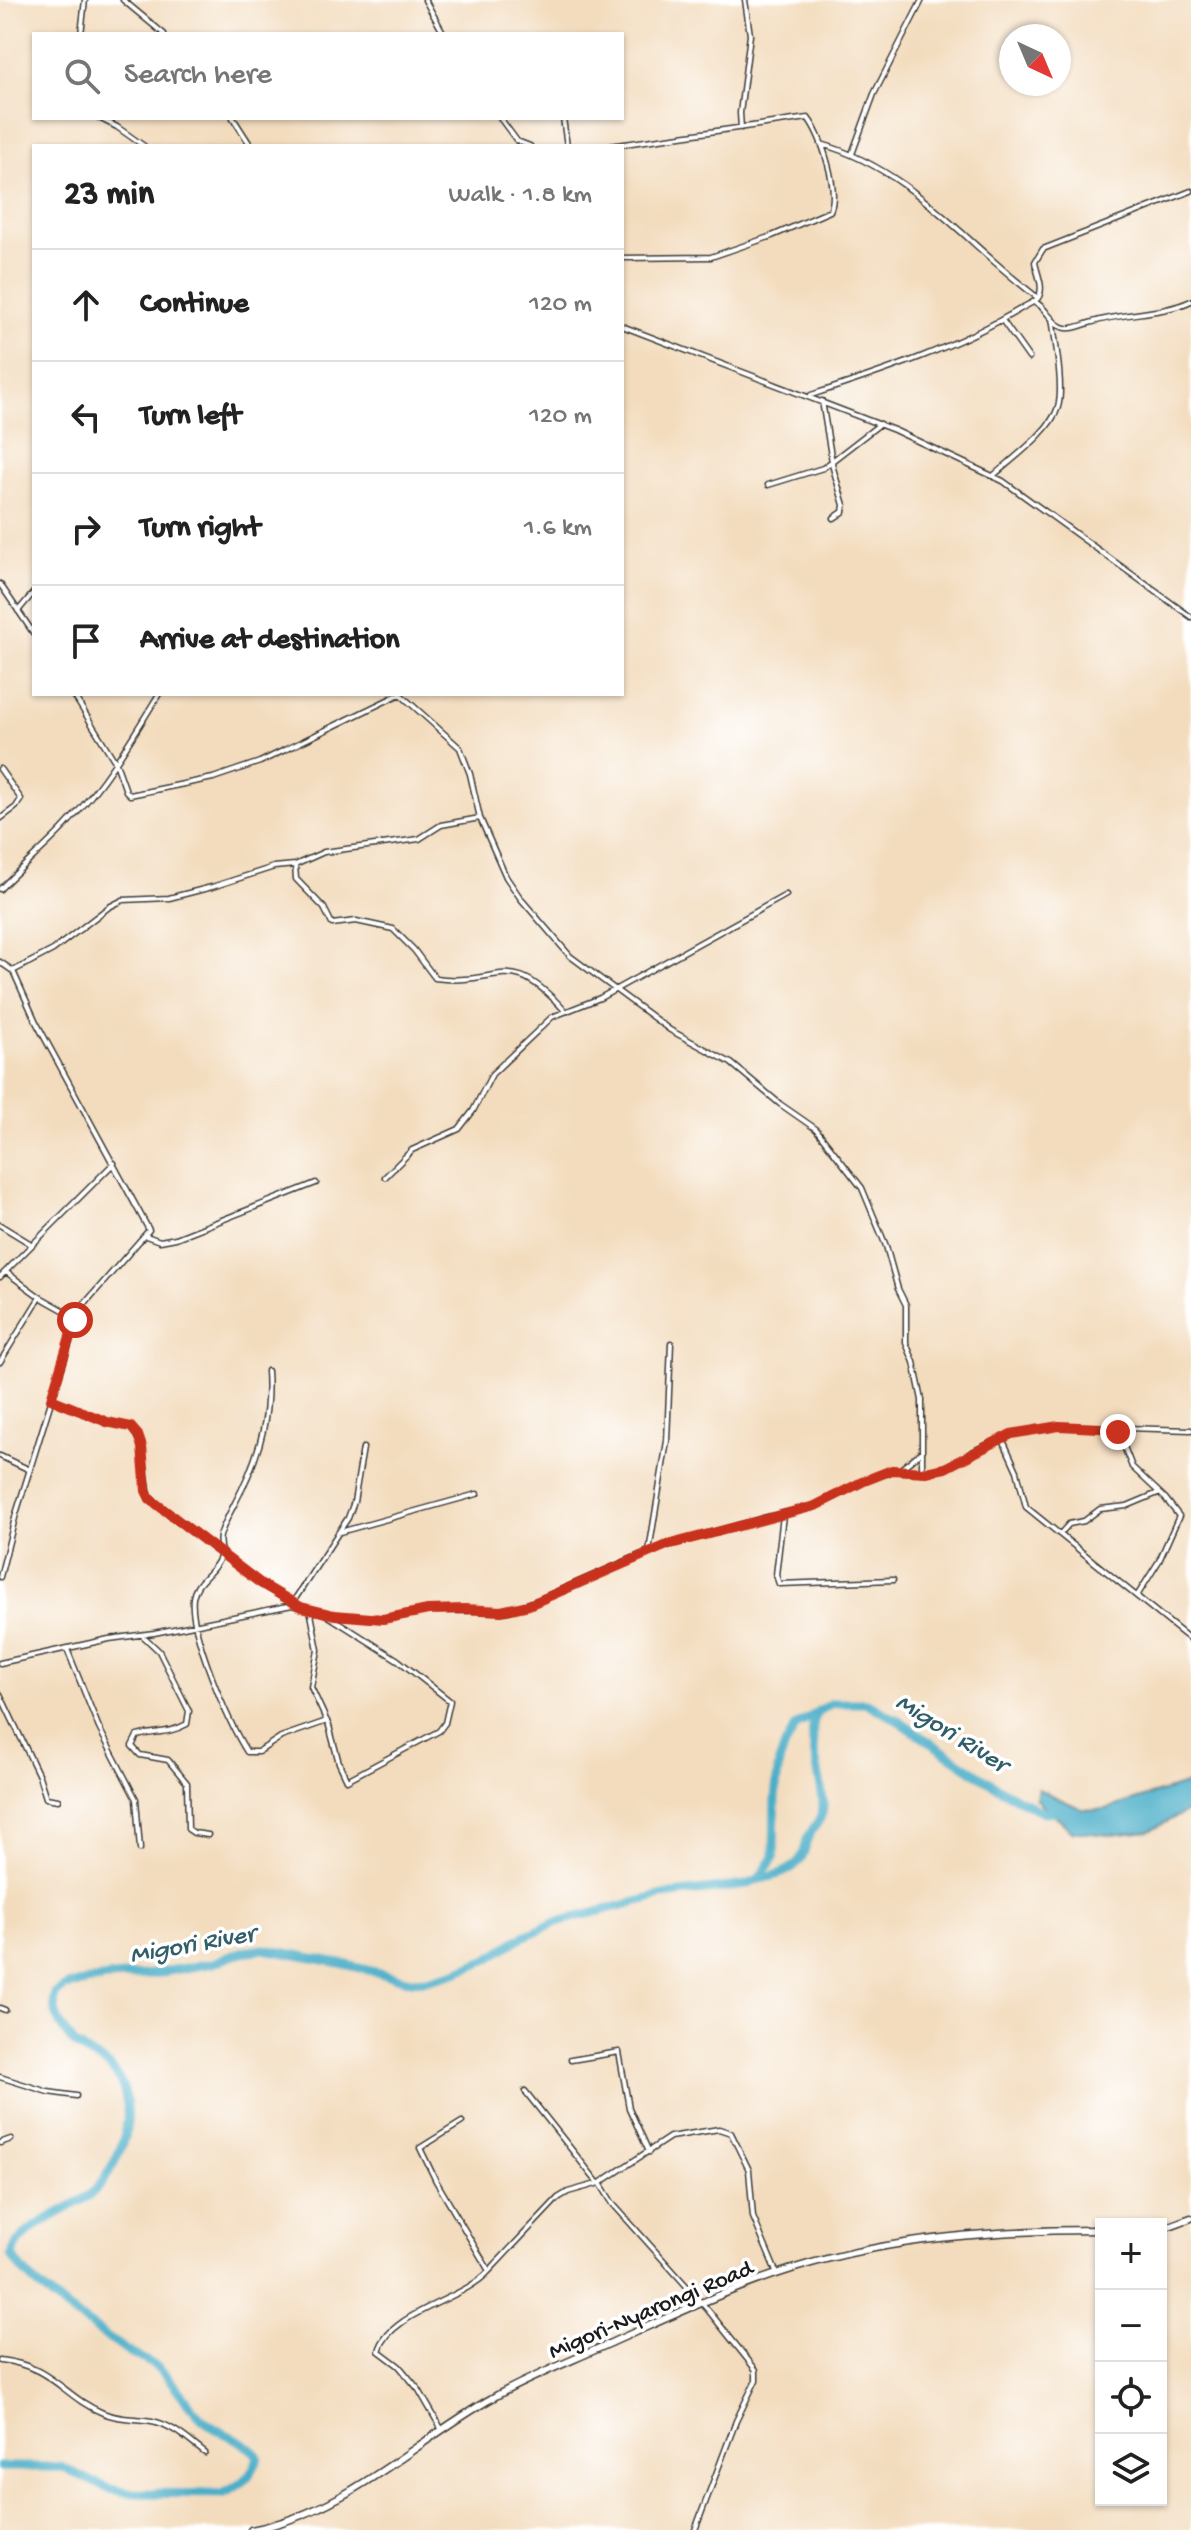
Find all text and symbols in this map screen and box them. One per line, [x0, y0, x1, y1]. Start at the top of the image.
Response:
north arrow [999, 24, 1071, 96]
search box [32, 32, 624, 120]
icon: search [60, 54, 104, 98]
text: Search here [124, 59, 272, 94]
text: 23 min [64, 176, 154, 216]
text: Walk · 1.8 km [449, 181, 592, 212]
icon: ahead [64, 283, 108, 327]
text: Continue [140, 288, 249, 323]
text: 120 m [529, 290, 592, 321]
icon: left [64, 395, 108, 439]
text: Turn left [140, 400, 241, 435]
text: 120 m [529, 402, 592, 433]
icon: right [64, 507, 108, 551]
text: Turn right [140, 512, 260, 547]
text: 1.6 km [524, 514, 592, 545]
icon: arrive [64, 619, 108, 663]
text: Arrive at destination [140, 624, 400, 659]
route start [57, 1302, 93, 1338]
route end [1100, 1414, 1136, 1450]
water label: Migori River [889, 1688, 1016, 1784]
water label: Migori River [128, 1919, 262, 1973]
map controls [1095, 2218, 1167, 2506]
button: + [1095, 2218, 1167, 2290]
street label: Migori-Nyarongi Road [545, 2254, 760, 2367]
button: − [1095, 2290, 1167, 2362]
button: locate [1095, 2362, 1167, 2434]
button: layers [1095, 2434, 1167, 2506]

